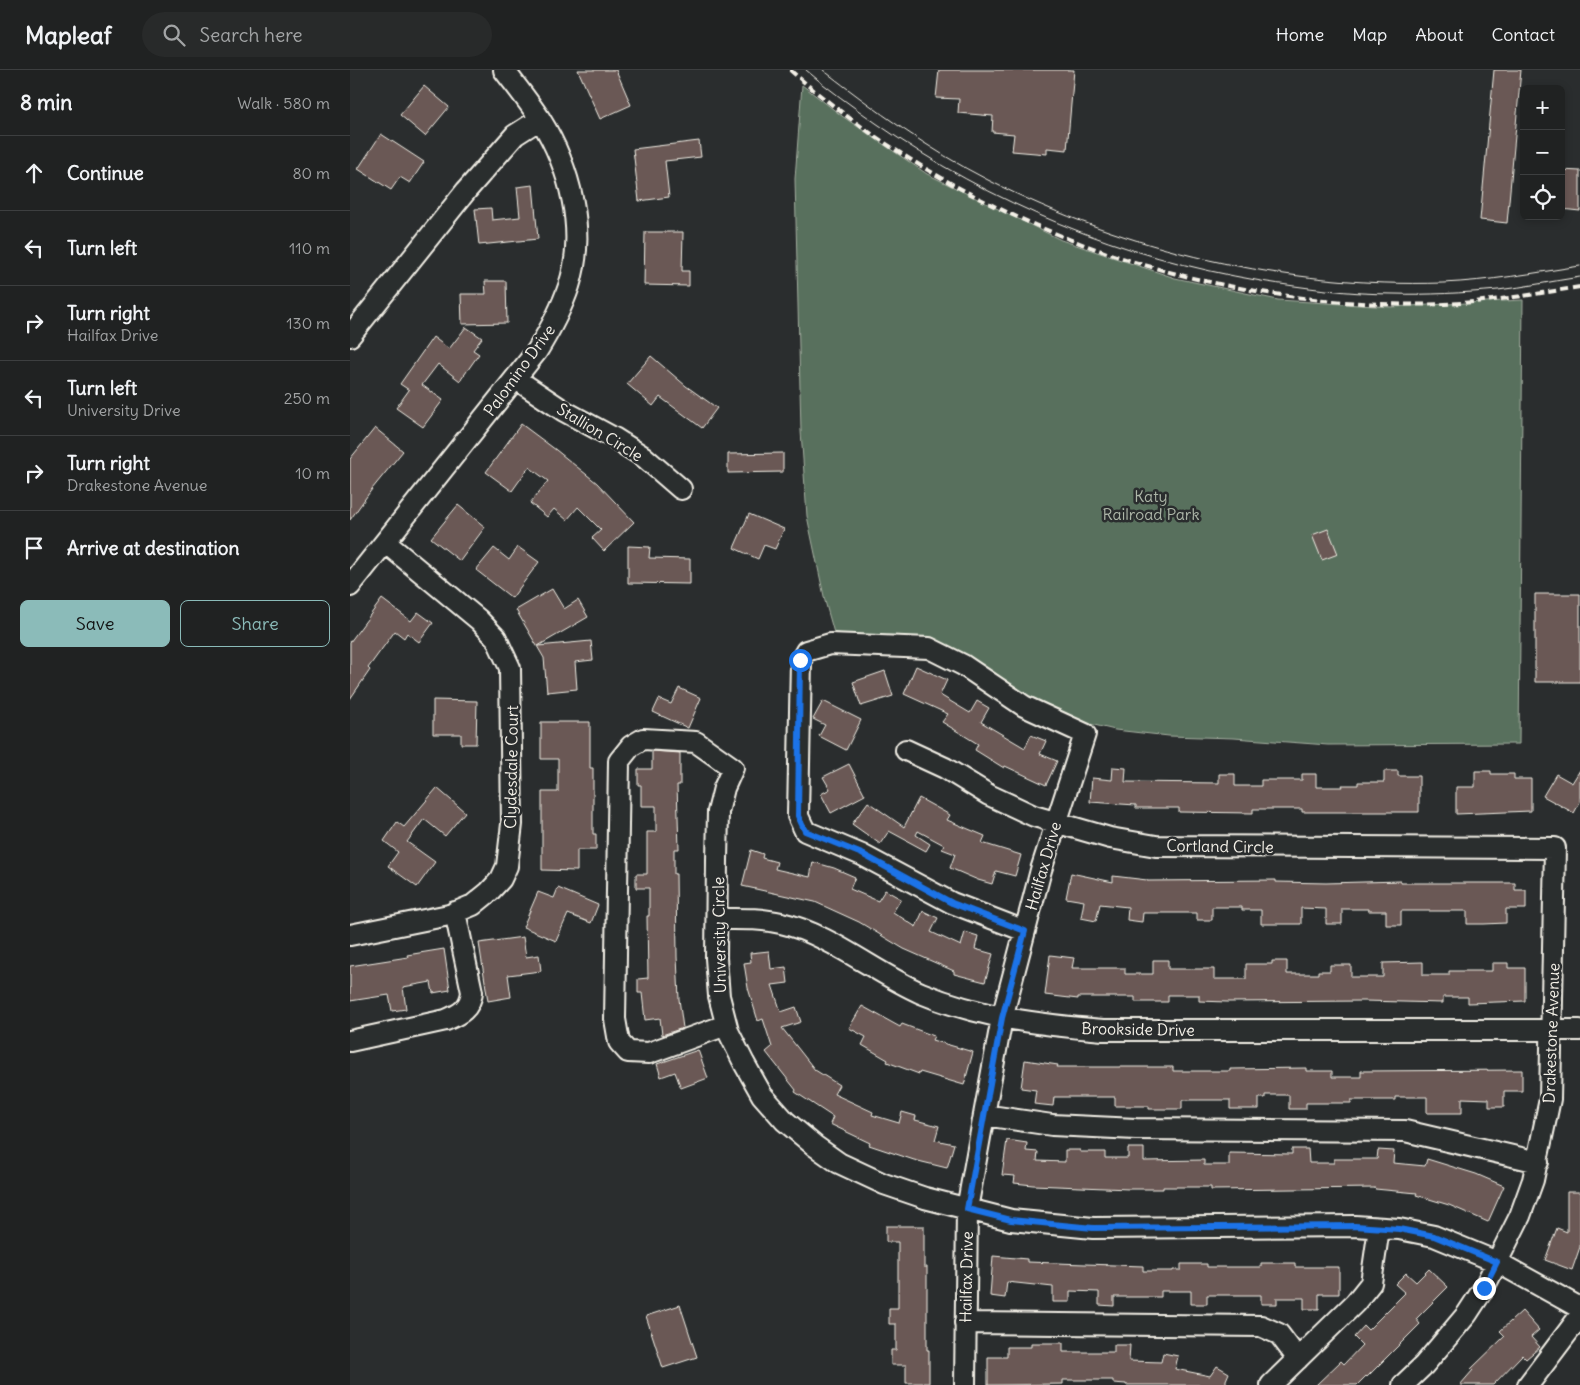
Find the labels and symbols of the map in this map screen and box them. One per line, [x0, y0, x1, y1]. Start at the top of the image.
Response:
street label: Palomino Drive [479, 320, 559, 420]
street label: Stallion Circle [553, 398, 647, 466]
park label: Katy Railroad Park [1102, 486, 1200, 524]
route start [789, 649, 812, 672]
street label: Clydesdale Court [500, 704, 522, 829]
street label: Hailfax Drive [1021, 819, 1065, 913]
street label: Cortland Circle [1166, 835, 1274, 857]
street label: University Circle [708, 877, 730, 993]
street label: Drakestone Avenue [1539, 962, 1563, 1104]
street label: Brookside Drive [1081, 1018, 1195, 1040]
street label: Hailfax Drive [955, 1231, 977, 1323]
route end [1473, 1277, 1496, 1300]

